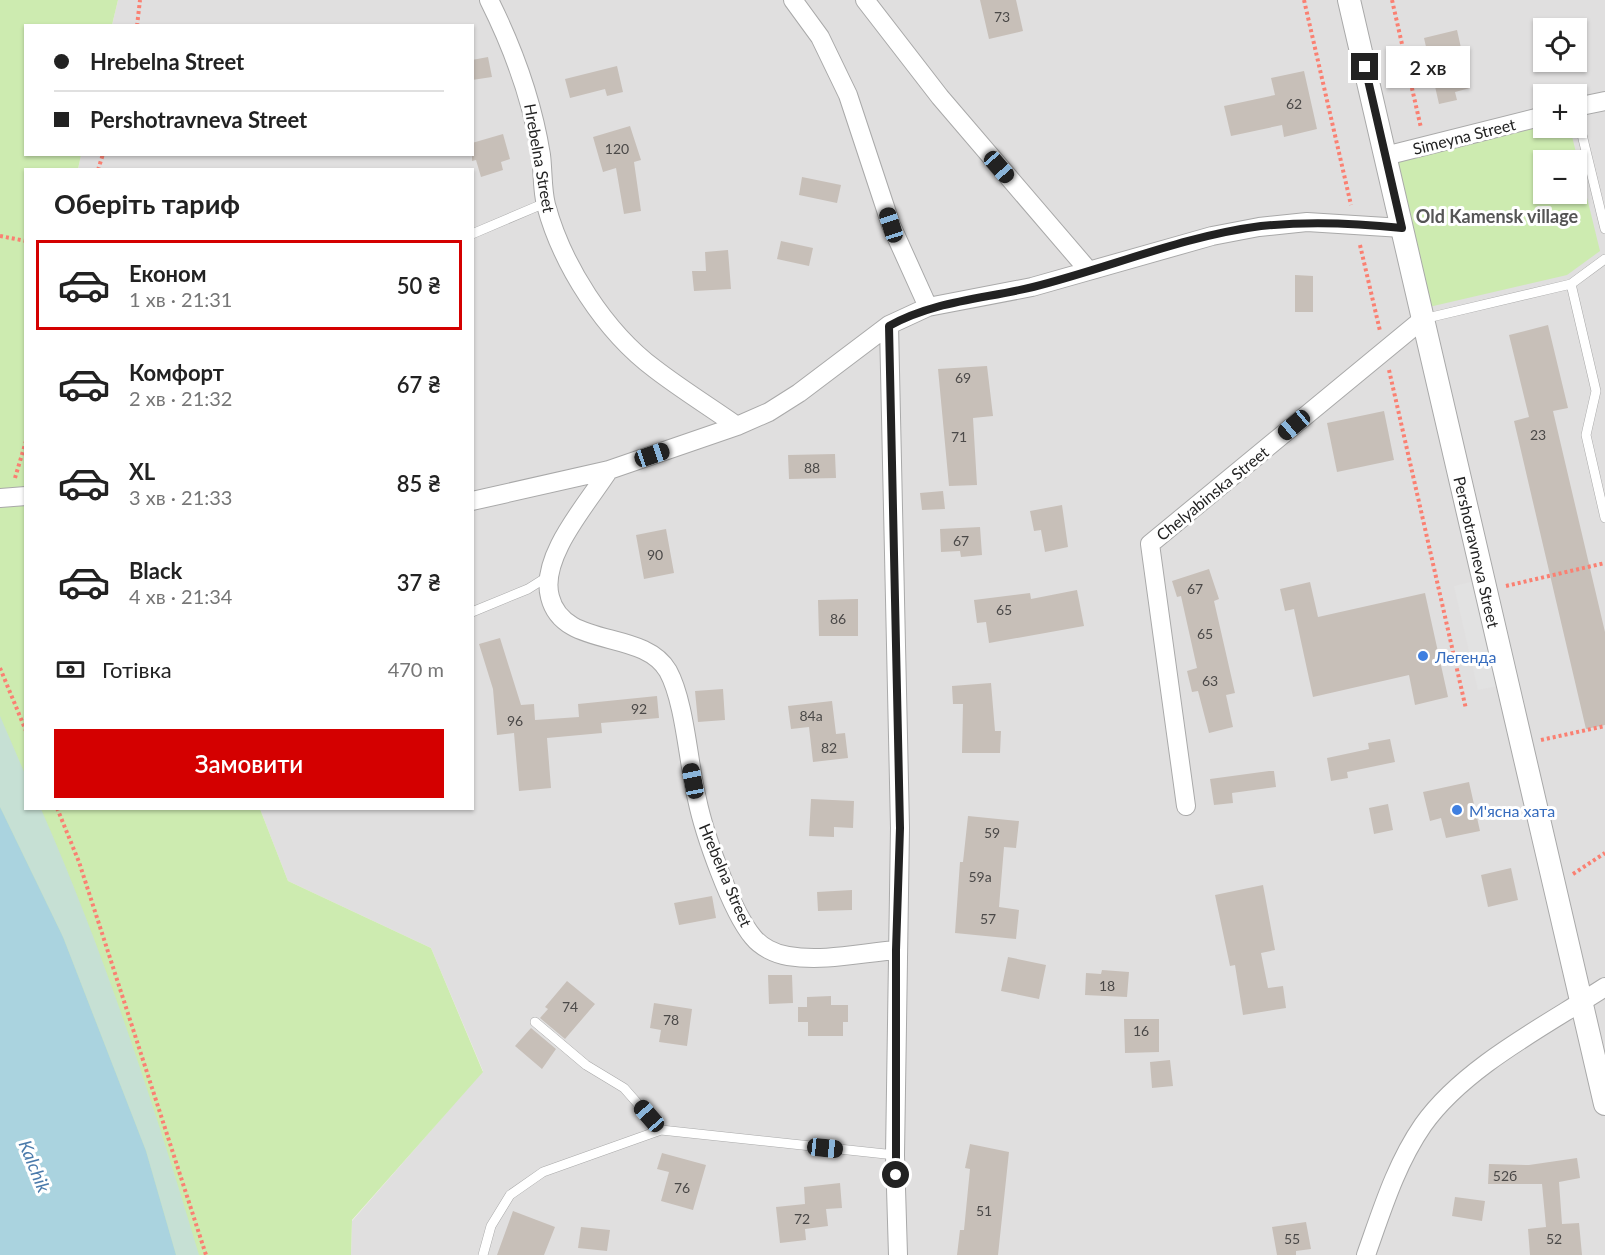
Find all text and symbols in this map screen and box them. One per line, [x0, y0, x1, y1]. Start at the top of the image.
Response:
house number: 73 [994, 8, 1010, 25]
map controls [1533, 18, 1587, 204]
button: locate [1533, 18, 1587, 72]
callout: 2 хв [1386, 46, 1470, 88]
text: Hrebelna Street [90, 48, 244, 75]
route end [1351, 53, 1378, 80]
text: 2 хв [1410, 55, 1446, 79]
button: + [1533, 84, 1587, 138]
house number: 62 [1286, 95, 1302, 112]
street label: Hrebelna Street [521, 102, 559, 214]
text: Pershotravneva Street [90, 106, 307, 133]
street label: Simeyna Street [1411, 114, 1518, 158]
house number: 120 [605, 140, 629, 157]
car [980, 148, 1018, 186]
button: − [1533, 150, 1587, 204]
text: Оберіть тариф [54, 187, 240, 220]
car [877, 205, 905, 245]
district label: Old Kamensk village [1416, 205, 1579, 227]
icon: car [57, 258, 111, 312]
text: Економ [129, 260, 207, 287]
text: 50 ₴ [397, 272, 441, 299]
text: 1 хв · 21:31 [129, 287, 232, 311]
icon: car [57, 357, 111, 411]
text: Комфорт [129, 359, 224, 386]
house number: 69 [955, 369, 971, 386]
text: 67 ₴ [397, 371, 441, 398]
text: 2 хв · 21:32 [129, 386, 232, 410]
car [1274, 407, 1314, 443]
house number: 23 [1530, 426, 1546, 443]
house number: 71 [951, 428, 967, 445]
car [632, 441, 672, 469]
street label: Chelyabinska Street [1152, 442, 1272, 544]
icon: car [57, 456, 111, 510]
text: XL [129, 458, 155, 485]
house number: 88 [804, 459, 820, 476]
text: 85 ₴ [397, 470, 441, 497]
street label: Pershotravneva Street [1450, 474, 1504, 630]
text: 3 хв · 21:33 [129, 485, 232, 509]
house number: 67 [953, 532, 969, 549]
house number: 90 [647, 546, 663, 563]
icon: car [57, 555, 111, 609]
text: Black [129, 557, 182, 584]
text: 37 ₴ [397, 569, 441, 596]
house number: 67 [1187, 580, 1203, 597]
text: 4 хв · 21:34 [129, 584, 232, 608]
house number: 65 [996, 601, 1012, 618]
house number: 86 [830, 610, 846, 627]
house number: 65 [1197, 625, 1213, 642]
place label: Легенда [1434, 647, 1496, 666]
marker: Легенда [1416, 649, 1430, 663]
icon: cash [54, 653, 87, 686]
text: Готівка [102, 656, 172, 683]
text: 470 m [388, 657, 444, 681]
house number: 63 [1202, 672, 1218, 689]
house number: 92 [631, 700, 647, 717]
house number: 84а [799, 707, 823, 724]
house number: 96 [507, 712, 523, 729]
button: Замовити [54, 729, 444, 798]
house number: 82 [821, 739, 837, 756]
car [681, 762, 705, 800]
place label: М'ясна хата [1469, 801, 1555, 820]
marker: М'ясна хата [1450, 803, 1464, 817]
street label: Hrebelna Street [696, 821, 756, 930]
house number: 59 [984, 824, 1000, 841]
house number: 59а [968, 868, 992, 885]
house number: 57 [980, 910, 996, 927]
house number: 18 [1099, 977, 1115, 994]
house number: 74 [562, 998, 578, 1015]
house number: 78 [663, 1011, 679, 1028]
house number: 16 [1133, 1022, 1149, 1039]
car [630, 1097, 668, 1135]
water label: Kalchik [15, 1137, 56, 1196]
car [806, 1137, 844, 1159]
route start [882, 1161, 909, 1188]
house number: 52б [1493, 1167, 1517, 1184]
house number: 76 [674, 1179, 690, 1196]
house number: 51 [976, 1202, 992, 1219]
house number: 72 [794, 1210, 810, 1227]
house number: 55 [1284, 1230, 1300, 1247]
house number: 52 [1546, 1230, 1562, 1247]

